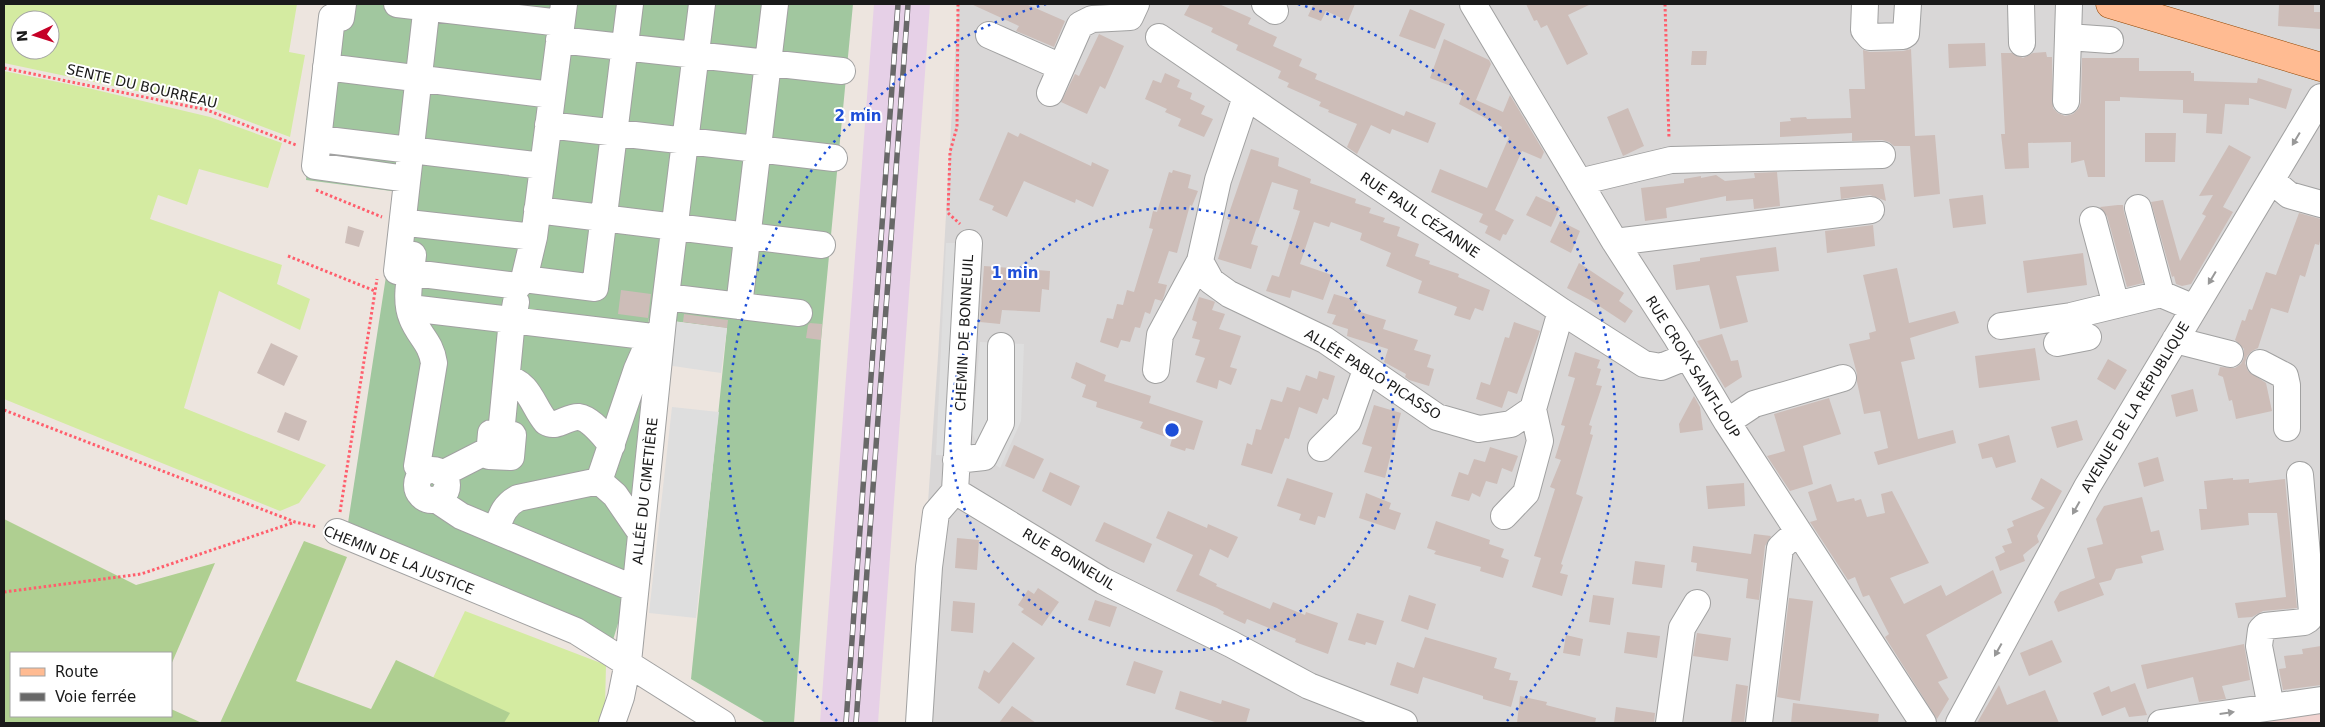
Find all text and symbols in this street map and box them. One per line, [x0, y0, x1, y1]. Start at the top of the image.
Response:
north arrow [10, 10, 60, 60]
text: N [14, 30, 30, 42]
street label: SENTE DU BOURREAU [65, 61, 219, 111]
text: 2 min [834, 107, 882, 125]
one-way arrow [2291, 132, 2301, 145]
street label: RUE PAUL CÉZANNE [1357, 169, 1483, 261]
street label: CHEMIN DE BONNEUIL [952, 254, 976, 412]
text: 1 min [991, 264, 1039, 282]
one-way arrow [2208, 271, 2217, 284]
street label: RUE CROIX SAINT-LOUP [1643, 293, 1743, 441]
street label: AVENUE DE LA RÉPUBLIQUE [2078, 319, 2192, 495]
street label: ALLÉE PABLO PICASSO [1302, 325, 1444, 423]
street label: ALLÉE DU CIMETIÈRE [629, 417, 661, 565]
centre of rings [1163, 421, 1181, 439]
one-way arrow [2071, 501, 2080, 514]
street label: CHEMIN DE LA JUSTICE [321, 522, 477, 598]
street label: RUE BONNEUIL [1020, 525, 1119, 593]
one-way arrow [1994, 643, 2002, 658]
legend [10, 652, 172, 717]
text: Route [55, 663, 99, 681]
text: Voie ferrée [55, 688, 136, 706]
one-way arrow [2219, 709, 2235, 717]

